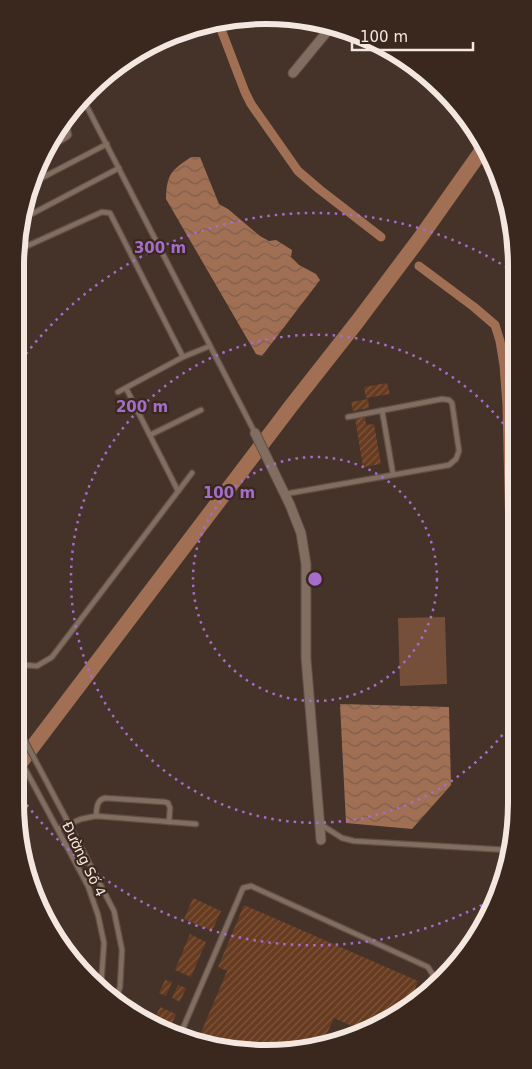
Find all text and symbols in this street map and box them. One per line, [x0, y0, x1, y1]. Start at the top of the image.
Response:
scale bar [352, 20, 473, 52]
text: 100 m [360, 28, 408, 46]
text: 300 m [134, 239, 186, 257]
text: 200 m [116, 398, 168, 416]
text: 100 m [203, 484, 255, 502]
centre of rings [306, 570, 324, 588]
street label: Đường Số 4 [59, 819, 109, 899]

